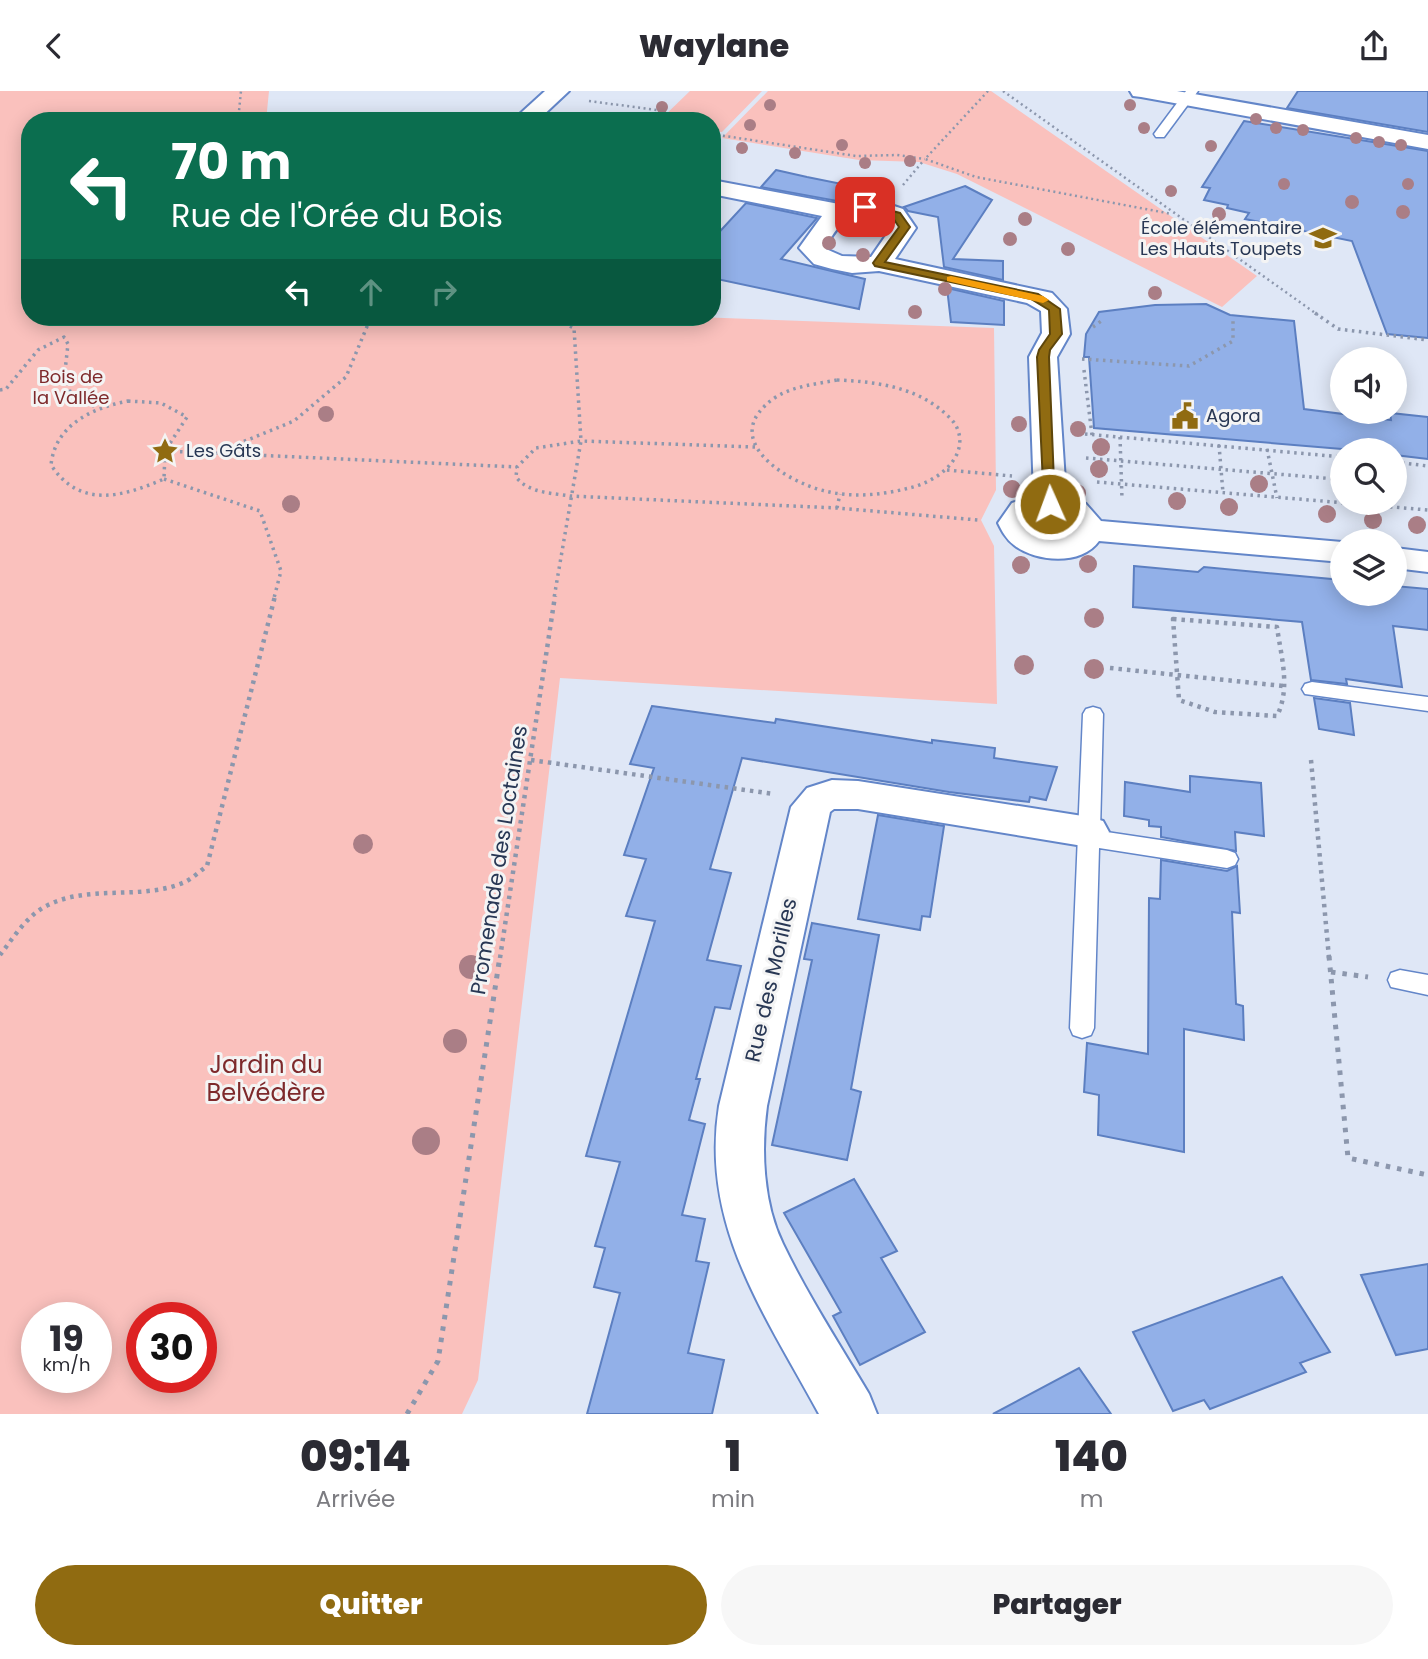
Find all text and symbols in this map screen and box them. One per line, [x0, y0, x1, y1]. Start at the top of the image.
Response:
text: Waylane [639, 23, 789, 68]
icon: back [35, 27, 73, 65]
icon: share [1355, 27, 1393, 65]
text: 70 m [171, 128, 291, 196]
icon: left [56, 140, 147, 231]
pin [835, 177, 895, 237]
icon: arrive [846, 188, 884, 226]
text: Rue de l'Orée du Bois [171, 193, 503, 238]
place label: École élémentaire Les Hauts Toupets [1140, 215, 1302, 261]
school or university icon: École élémentaire Les Hauts Toupets [1308, 223, 1338, 253]
icon: left [279, 273, 317, 311]
icon: ahead [352, 273, 390, 311]
icon: right [425, 273, 463, 311]
map controls [1330, 347, 1407, 606]
button: sound [1330, 347, 1407, 424]
park label: Bois de la Vallée [33, 364, 109, 410]
public building icon: Agora [1170, 401, 1200, 431]
place label: Agora [1206, 403, 1261, 428]
place icon: Les Gâts [150, 436, 180, 466]
place label: Les Gâts [186, 438, 261, 463]
button: search [1330, 438, 1407, 515]
position arrow [1013, 467, 1087, 541]
button: layers [1330, 529, 1407, 606]
street label: Promenade des Loctaines [463, 723, 534, 997]
street label: Rue des Morilles [738, 895, 803, 1065]
park label: Jardin du Belvédère [207, 1048, 325, 1109]
speed limit sign: 30 [126, 1302, 217, 1393]
text: 19 [49, 1314, 84, 1363]
text: km/h [43, 1352, 90, 1377]
text: 09:14 [300, 1427, 411, 1486]
text: 1 [725, 1427, 741, 1486]
text: 140 [1055, 1427, 1128, 1486]
text: Arrivée [316, 1483, 395, 1515]
text: min [711, 1483, 755, 1515]
text: m [1080, 1483, 1103, 1515]
button: Quitter [35, 1565, 707, 1645]
button: Partager [721, 1565, 1393, 1645]

